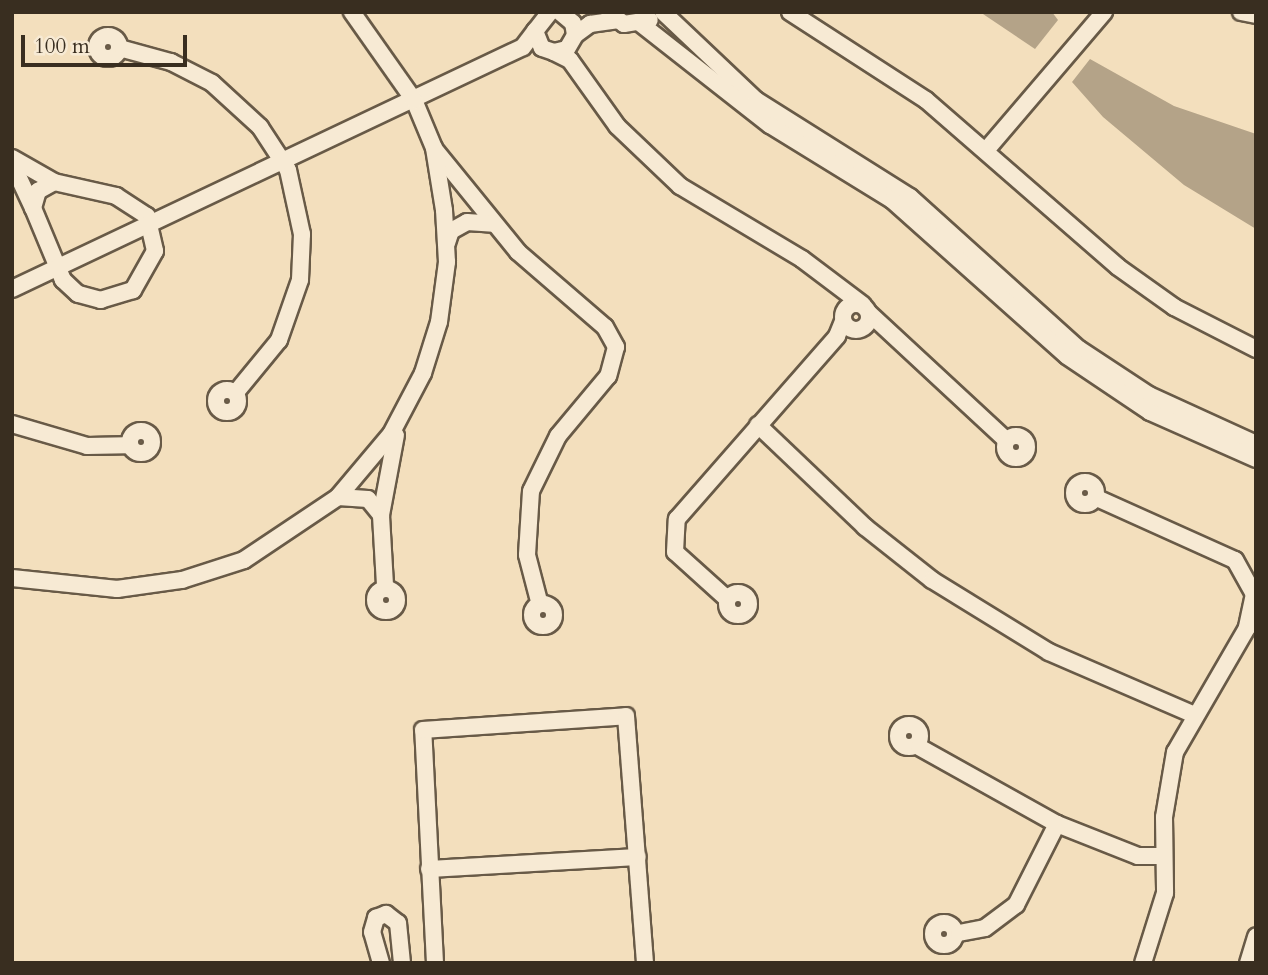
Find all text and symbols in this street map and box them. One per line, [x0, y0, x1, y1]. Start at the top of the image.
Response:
scale bar [24, 21, 191, 65]
text: 100 m [34, 32, 90, 61]

